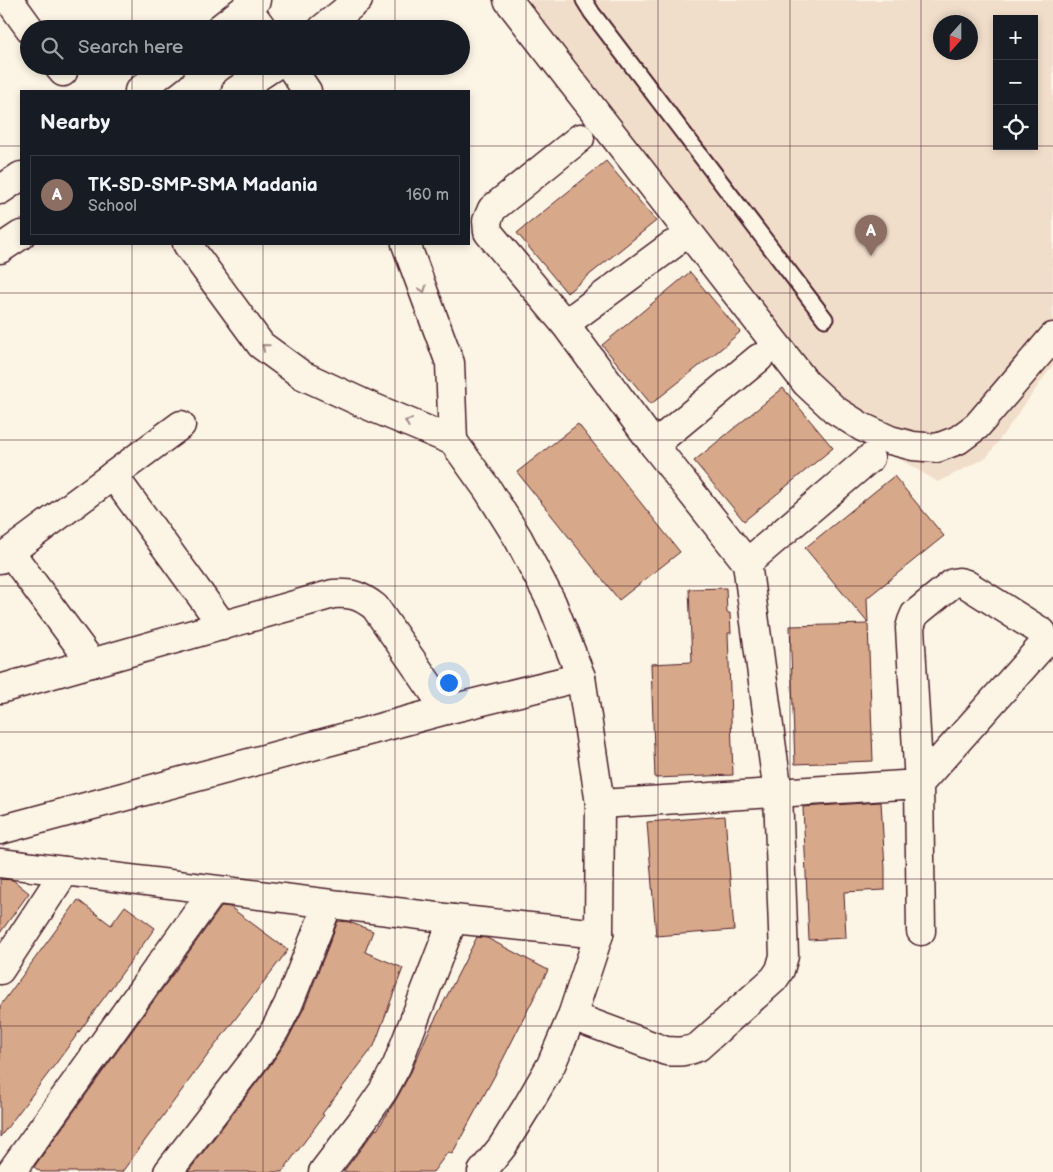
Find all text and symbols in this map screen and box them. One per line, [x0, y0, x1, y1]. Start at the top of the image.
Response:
north arrow [933, 15, 978, 60]
map controls [993, 15, 1038, 150]
button: + [993, 15, 1038, 60]
search box [20, 20, 470, 75]
icon: search [38, 34, 66, 62]
text: Search here [78, 36, 183, 59]
button: − [993, 60, 1038, 105]
button: locate [993, 105, 1038, 150]
text: Nearby [40, 110, 110, 135]
text: TK-SD-SMP-SMA Madania [88, 174, 318, 197]
text: A [52, 186, 62, 205]
text: 160 m [406, 186, 449, 205]
text: School [88, 197, 137, 216]
pin: A [855, 215, 887, 256]
one-way arrow [417, 285, 427, 293]
one-way arrow [262, 344, 271, 353]
one-way arrow [404, 418, 413, 428]
your location [436, 670, 462, 696]

